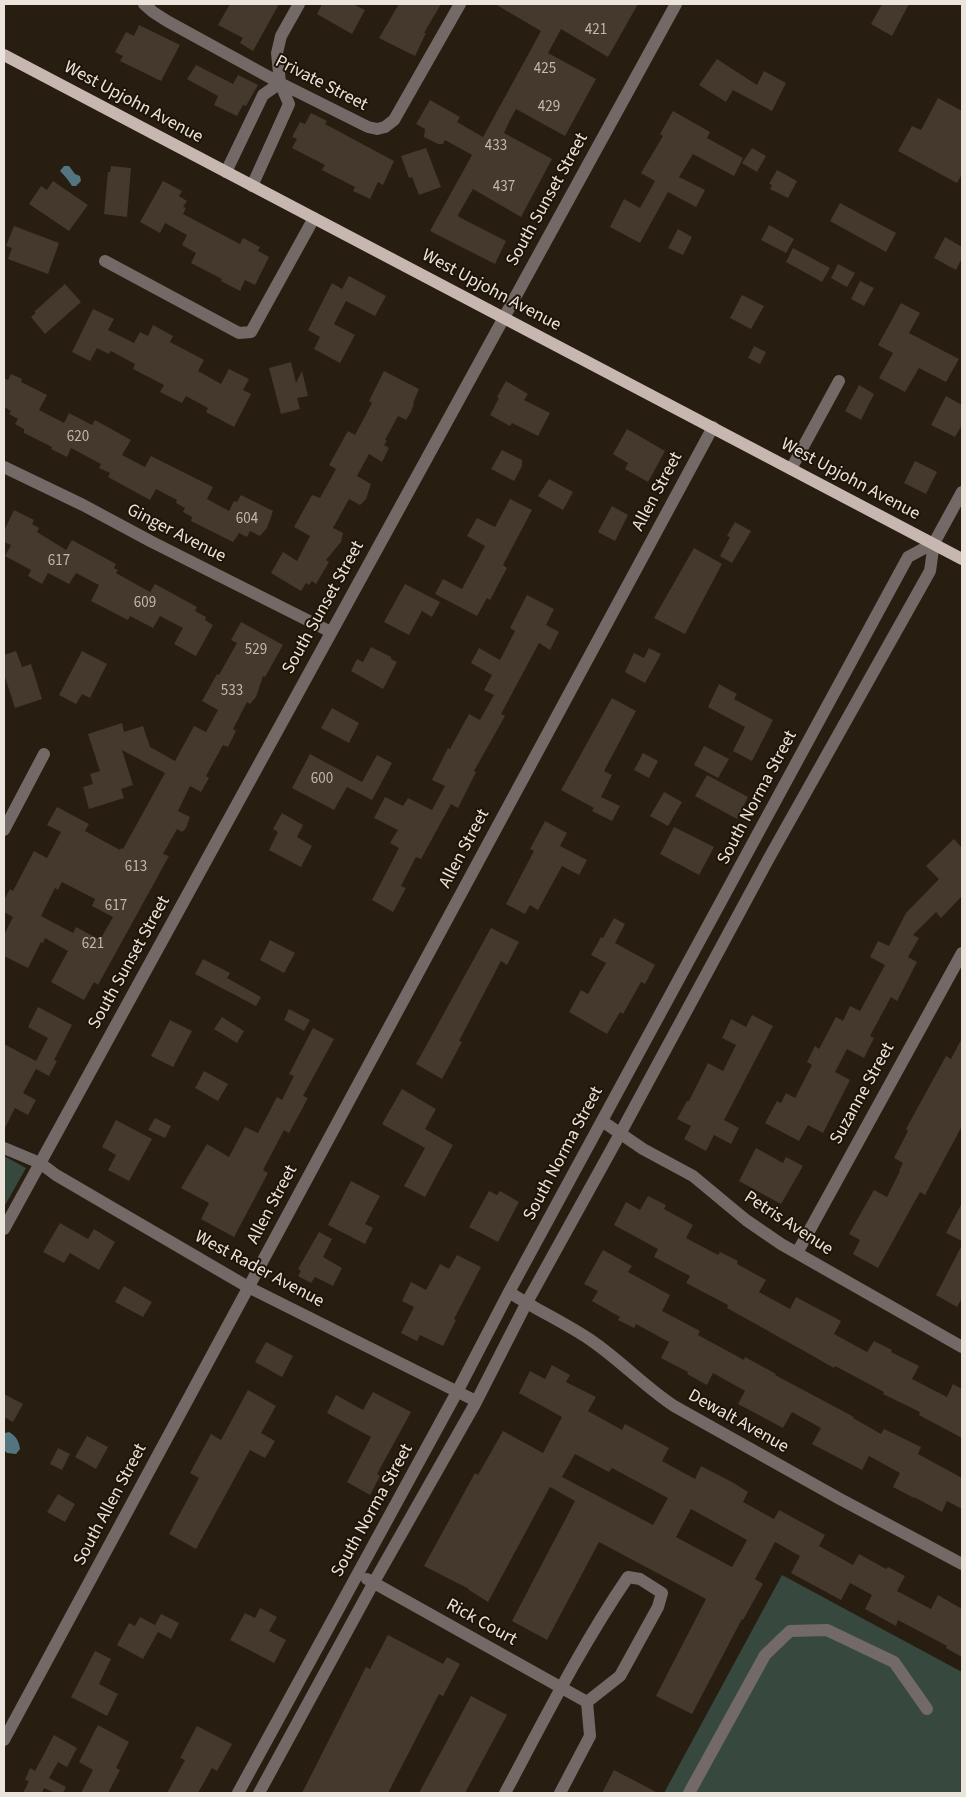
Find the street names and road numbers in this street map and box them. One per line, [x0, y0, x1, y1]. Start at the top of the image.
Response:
street label: Private Street [271, 51, 371, 117]
street label: West Upjohn Avenue [60, 57, 206, 149]
street label: South Sunset Street [502, 130, 594, 270]
street label: West Upjohn Avenue [418, 245, 564, 337]
street label: West Upjohn Avenue [777, 434, 923, 526]
street label: Allen Street [628, 449, 688, 535]
street label: Ginger Avenue [123, 500, 229, 568]
street label: South Sunset Street [278, 538, 370, 678]
street label: South Norma Street [713, 727, 803, 869]
street label: Allen Street [435, 806, 495, 892]
street label: South Sunset Street [84, 893, 176, 1033]
street label: Suzanne Street [826, 1039, 900, 1149]
street label: South Norma Street [519, 1083, 609, 1225]
street label: Allen Street [243, 1162, 303, 1248]
street label: Petris Avenue [739, 1187, 837, 1261]
street label: West Rader Avenue [191, 1227, 327, 1313]
street label: Dewalt Avenue [684, 1385, 792, 1459]
street label: South Allen Street [70, 1440, 152, 1570]
street label: South Norma Street [327, 1441, 419, 1581]
street label: Rick Court [442, 1595, 520, 1651]

